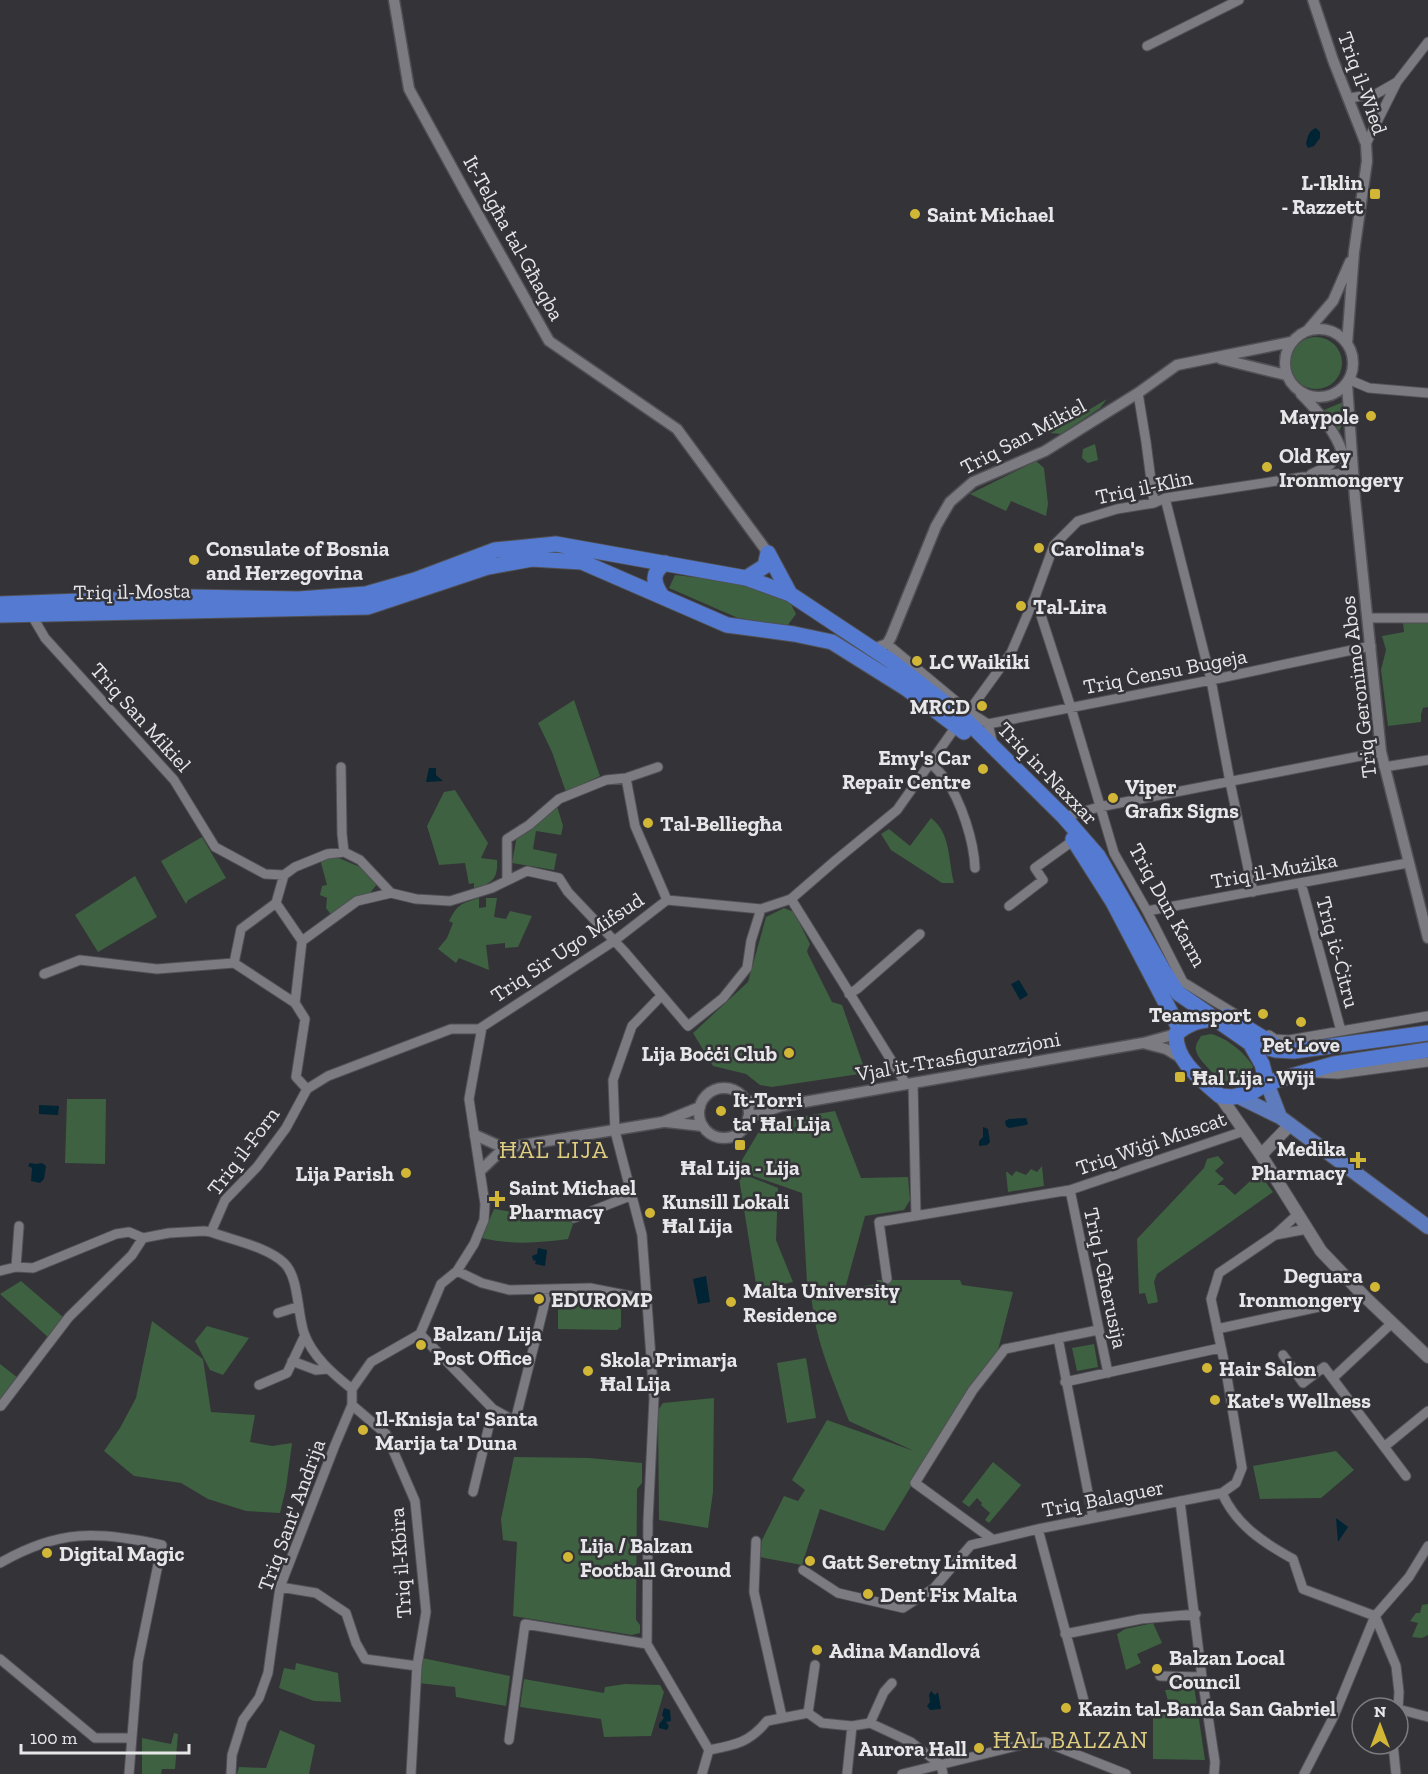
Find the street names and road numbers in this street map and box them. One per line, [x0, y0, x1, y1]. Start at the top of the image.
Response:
street label: Triq il-Wied [1333, 28, 1393, 138]
street label: It-Telgħa tal-Għaqba [458, 151, 570, 325]
street label: Triq San Mikiel [956, 392, 1090, 479]
street label: Triq il-Klin [1093, 465, 1195, 509]
street label: Triq il-Mosta [73, 577, 191, 605]
street label: Triq Geronimo Abos [1334, 595, 1382, 779]
street label: Triq Ċensu Bugeja [1081, 643, 1249, 700]
street label: Triq San Mikiel [85, 657, 197, 777]
street label: Triq in-Naxxar [993, 716, 1103, 830]
street label: Triq Dun Karm [1124, 839, 1212, 971]
street label: Triq il-Mużika [1209, 847, 1339, 893]
street label: Triq Sir Ugo Mifsud [486, 886, 648, 1007]
street label: Triq iċ-Ċitru [1311, 894, 1365, 1011]
street label: Vjal it-Trasfigurazzjoni [853, 1026, 1062, 1087]
street label: Triq il-Forn [202, 1102, 284, 1200]
street label: Triq Wiġi Muscat [1073, 1106, 1229, 1180]
street label: Triq l-Għerusija [1078, 1205, 1133, 1351]
street label: Triq Sant' Andrija [252, 1436, 331, 1595]
street label: Triq Balaguer [1040, 1474, 1166, 1522]
street label: Triq il-Kbira [384, 1507, 416, 1619]

